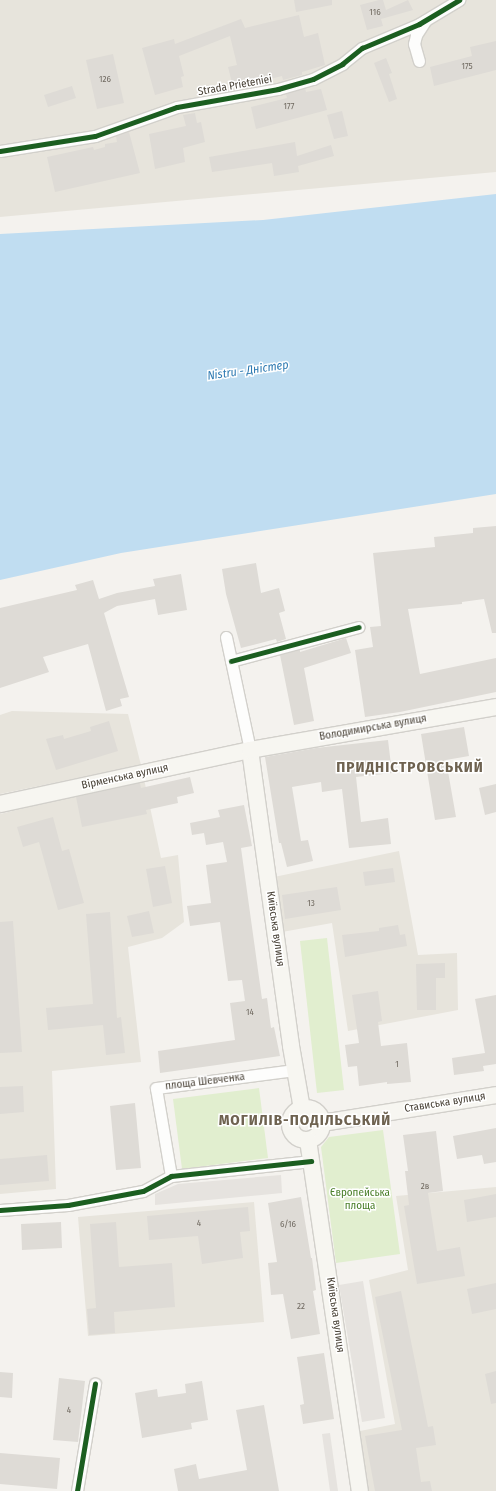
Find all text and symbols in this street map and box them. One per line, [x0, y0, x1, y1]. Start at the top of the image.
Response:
house number: 116 [369, 7, 381, 17]
house number: 175 [461, 61, 473, 71]
street label: Strada Prieteniei [197, 73, 273, 99]
house number: 126 [99, 74, 111, 84]
house number: 177 [284, 101, 294, 111]
water label: Nistru - Дністер [206, 358, 290, 384]
street label: Володимирська вулиця [318, 712, 428, 744]
district label: ПРИДНІСТРОВСЬКИЙ [336, 759, 484, 777]
street label: Вірменська вулиця [80, 761, 170, 793]
street label: Київська вулиця [263, 891, 287, 967]
house number: 13 [307, 898, 315, 908]
house number: 14 [246, 1007, 254, 1017]
house number: 1 [395, 1059, 399, 1069]
street label: площа Шевченка [164, 1071, 246, 1093]
street label: Стависька вулиця [404, 1090, 486, 1116]
district label: МОГИЛІВ-ПОДІЛЬСЬКИЙ [219, 1112, 391, 1130]
house number: 2в [421, 1181, 429, 1191]
park label: Європейська площа [330, 1187, 390, 1213]
house number: 4 [197, 1218, 201, 1228]
house number: 6/16 [280, 1219, 296, 1229]
street label: Київська вулиця [323, 1277, 347, 1353]
house number: 22 [297, 1301, 305, 1311]
house number: 4 [67, 1405, 71, 1415]

